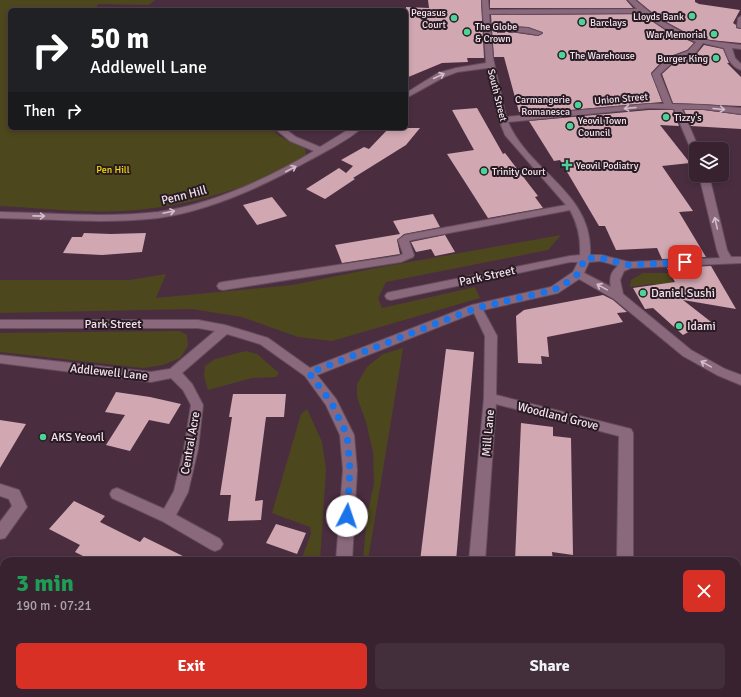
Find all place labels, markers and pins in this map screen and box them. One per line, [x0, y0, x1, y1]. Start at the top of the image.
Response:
place label: Pegasus Court [411, 7, 447, 31]
place label: Lloyds Bank [633, 11, 684, 23]
marker: Lloyds Bank [687, 11, 697, 21]
marker: Pegasus Court [449, 13, 459, 23]
marker: Barclays [577, 17, 587, 27]
place label: Barclays [590, 17, 627, 29]
place label: The Globe & Crown [475, 21, 517, 45]
marker: The Globe & Crown [462, 27, 472, 37]
place label: War Memorial [646, 29, 706, 41]
marker: War Memorial [709, 29, 719, 39]
marker: The Warehouse [557, 50, 567, 60]
place label: The Warehouse [570, 50, 635, 62]
place label: Burger King [657, 53, 708, 65]
marker: Burger King [711, 53, 721, 63]
place label: Carmangerie Romanesca [515, 94, 570, 118]
marker: Carmangerie Romanesca [573, 100, 583, 110]
marker: Tizzy's [661, 112, 671, 122]
place label: Tizzy's [674, 112, 702, 124]
place label: Yeovil Town Council [578, 115, 627, 139]
marker: Yeovil Town Council [565, 121, 575, 131]
marker: Yeovil Podiatry [561, 159, 573, 171]
place label: Yeovil Podiatry [576, 160, 639, 172]
marker: Trinity Court [479, 166, 489, 176]
place label: Trinity Court [492, 166, 546, 178]
pin [668, 245, 702, 279]
place label: Daniel Sushi [651, 286, 715, 301]
marker: Daniel Sushi [638, 288, 648, 298]
place label: Idami [687, 319, 716, 334]
marker: Idami [674, 321, 684, 331]
place label: AKS Yeovil [51, 430, 105, 445]
marker: AKS Yeovil [38, 432, 48, 442]

